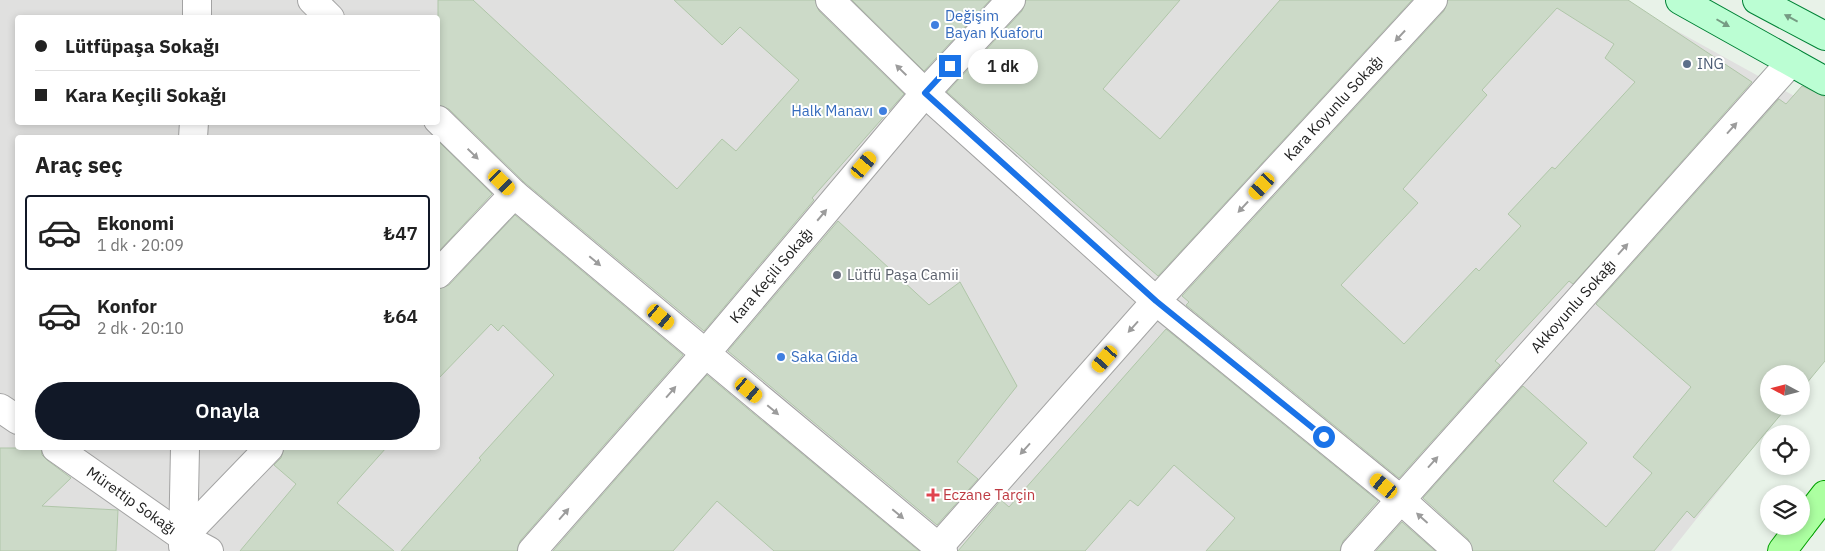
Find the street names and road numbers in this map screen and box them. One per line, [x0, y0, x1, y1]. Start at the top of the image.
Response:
street label: Kara Koyunlu Sokağı [1280, 51, 1387, 165]
street label: Kara Keçili Sokağı [725, 223, 817, 327]
street label: Akkoyunlu Sokağı [1526, 255, 1620, 357]
street label: Mürettip Sokağı [83, 462, 180, 538]

